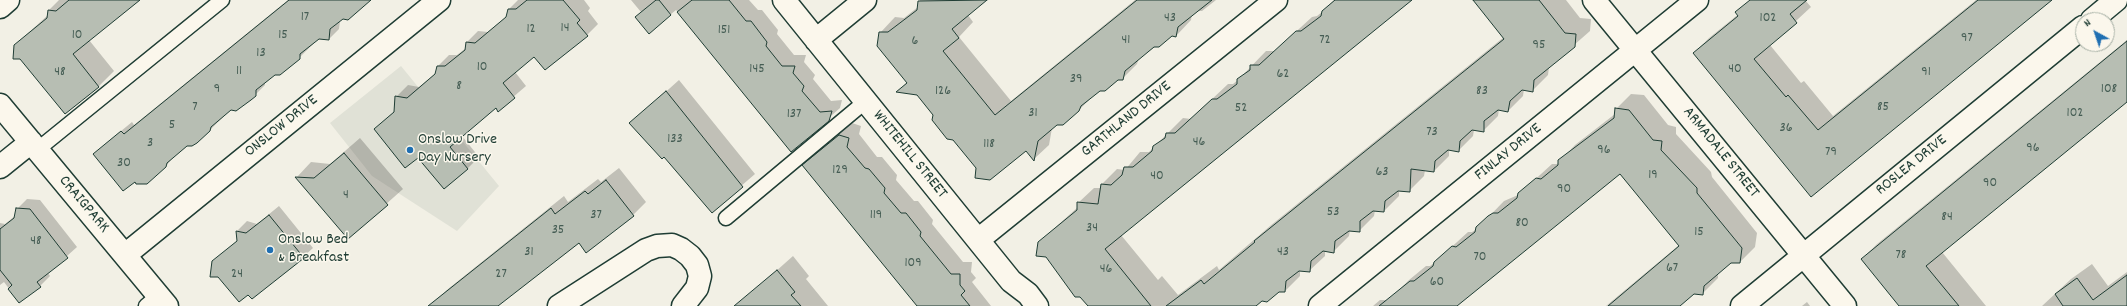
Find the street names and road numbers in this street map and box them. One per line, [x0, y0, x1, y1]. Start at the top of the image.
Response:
street label: GARTHLAND DRIVE [1078, 78, 1176, 162]
street label: ONSLOW DRIVE [241, 92, 323, 162]
street label: ARMADALE STREET [1678, 104, 1762, 202]
street label: WHITEHILL STREET [868, 107, 950, 203]
street label: FINLAY DRIVE [1472, 120, 1546, 186]
street label: ROSLEA DRIVE [1872, 131, 1952, 201]
street label: CRAIGPARK [54, 173, 112, 237]

